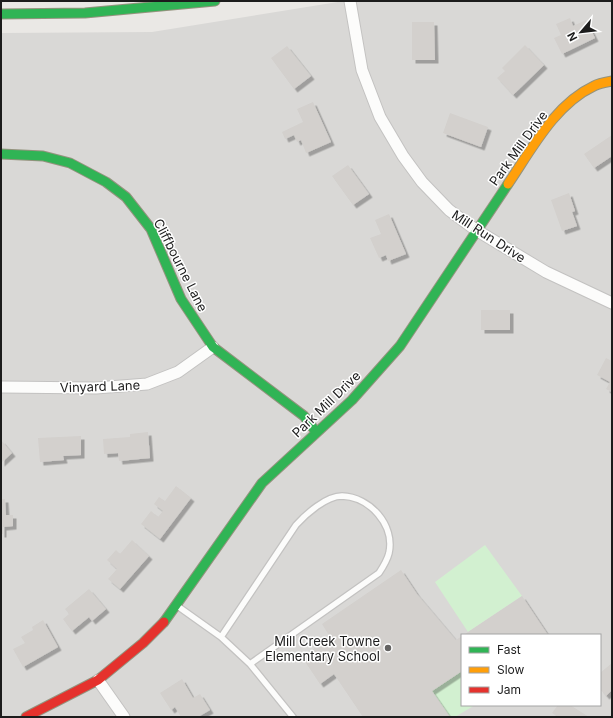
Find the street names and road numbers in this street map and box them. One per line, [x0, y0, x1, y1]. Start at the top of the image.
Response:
street label: Park Mill Drive [485, 107, 551, 189]
street label: Mill Run Drive [449, 206, 529, 266]
street label: Cliffbourne Lane [151, 216, 211, 314]
street label: Park Mill Drive [289, 367, 363, 441]
street label: Vinyard Lane [60, 377, 140, 395]

